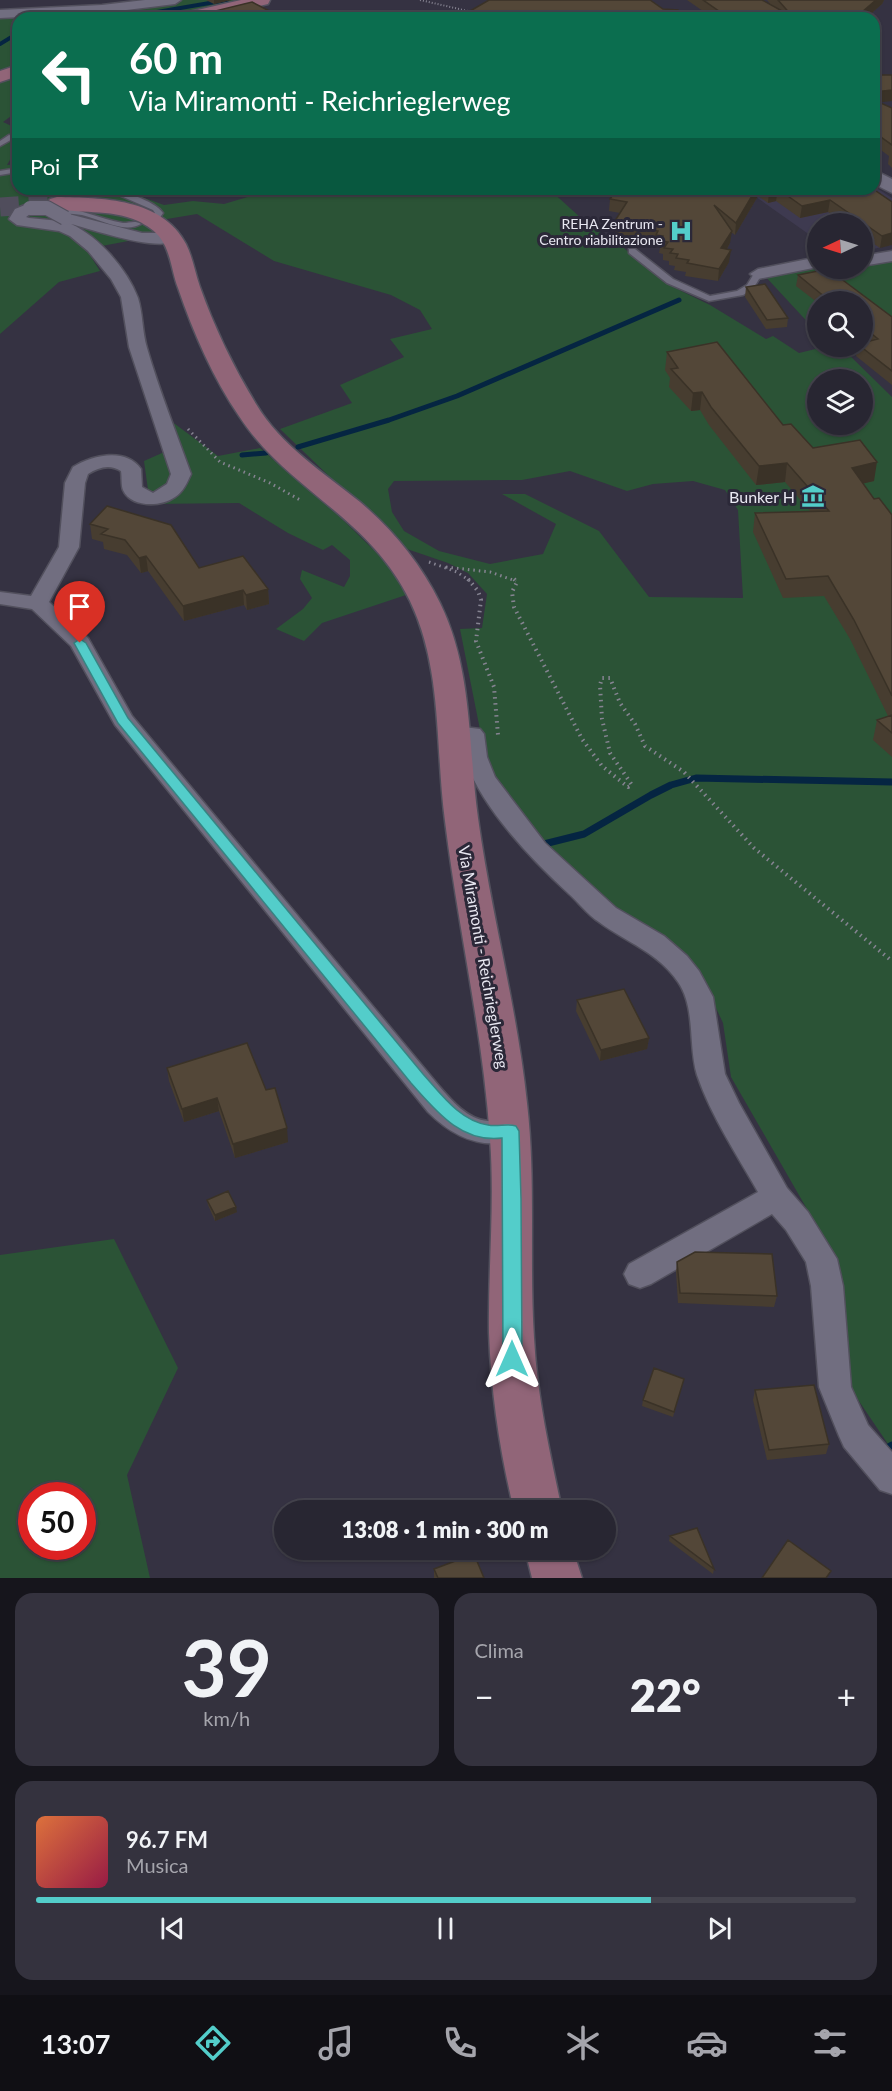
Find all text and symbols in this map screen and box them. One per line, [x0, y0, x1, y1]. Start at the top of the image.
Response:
text: 60 m [129, 33, 223, 83]
icon: left [30, 36, 108, 114]
text: Via Miramonti - Reichrieglerweg [129, 84, 510, 117]
icon: arrive [72, 150, 105, 183]
text: Poi [30, 153, 60, 180]
north arrow [807, 213, 873, 279]
map controls [807, 213, 873, 435]
place label: REHA Zentrum - Centro riabilitazione [539, 215, 663, 248]
hospital icon: REHA Zentrum - Centro riabilitazione [668, 218, 694, 244]
button: search [807, 291, 873, 357]
button: layers [807, 369, 873, 435]
museum icon: Bunker H [800, 483, 826, 509]
place label: Bunker H [729, 487, 795, 506]
pin [54, 581, 105, 643]
icon: arrive [63, 590, 96, 623]
street label: Via Miramonti - Reichrieglerweg [455, 844, 513, 1070]
position arrow [480, 1327, 544, 1391]
speed limit sign: 50 [18, 1482, 96, 1560]
text: 13:08 · 1 min · 300 m [342, 1516, 548, 1543]
text: 39 [182, 1620, 272, 1714]
text: Clima [475, 1638, 524, 1662]
text: 22° [630, 1668, 701, 1722]
text: − [475, 1676, 494, 1716]
text: + [837, 1676, 856, 1716]
text: km/h [203, 1706, 250, 1730]
text: 96.7 FM [126, 1826, 208, 1853]
text: Musica [126, 1853, 189, 1877]
icon: previous [156, 1912, 189, 1945]
icon: pause [429, 1912, 462, 1945]
icon: next [703, 1912, 736, 1945]
icon: directions [192, 2022, 234, 2064]
icon: music [315, 2022, 357, 2064]
icon: phone [439, 2022, 481, 2064]
icon: climate [562, 2022, 604, 2064]
icon: car [686, 2022, 728, 2064]
icon: filters [809, 2022, 851, 2064]
text: 13:07 [41, 2027, 110, 2060]

